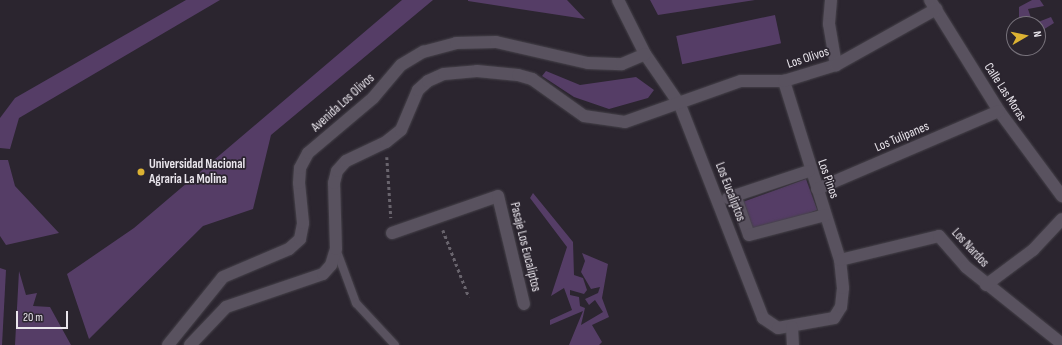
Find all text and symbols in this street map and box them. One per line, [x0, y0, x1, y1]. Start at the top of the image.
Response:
north arrow [1006, 16, 1046, 56]
text: N [1030, 30, 1044, 38]
street label: Los Olivos [785, 44, 831, 72]
street label: Calle Las Moras [980, 60, 1030, 124]
street label: Avenida Los Olivos [308, 71, 378, 135]
street label: Los Tulipanes [872, 119, 932, 155]
place label: Universidad Nacional Agraria La Molina [149, 157, 245, 188]
street label: Los Pinos [814, 157, 842, 201]
street label: Los Eucaliptos [712, 160, 748, 224]
marker: Universidad Nacional Agraria La Molina [136, 167, 146, 177]
street label: Pasaje Los Eucaliptos [506, 201, 544, 293]
street label: Los Nardos [948, 225, 992, 271]
scale bar [18, 303, 70, 329]
text: 20 m [23, 310, 43, 325]

